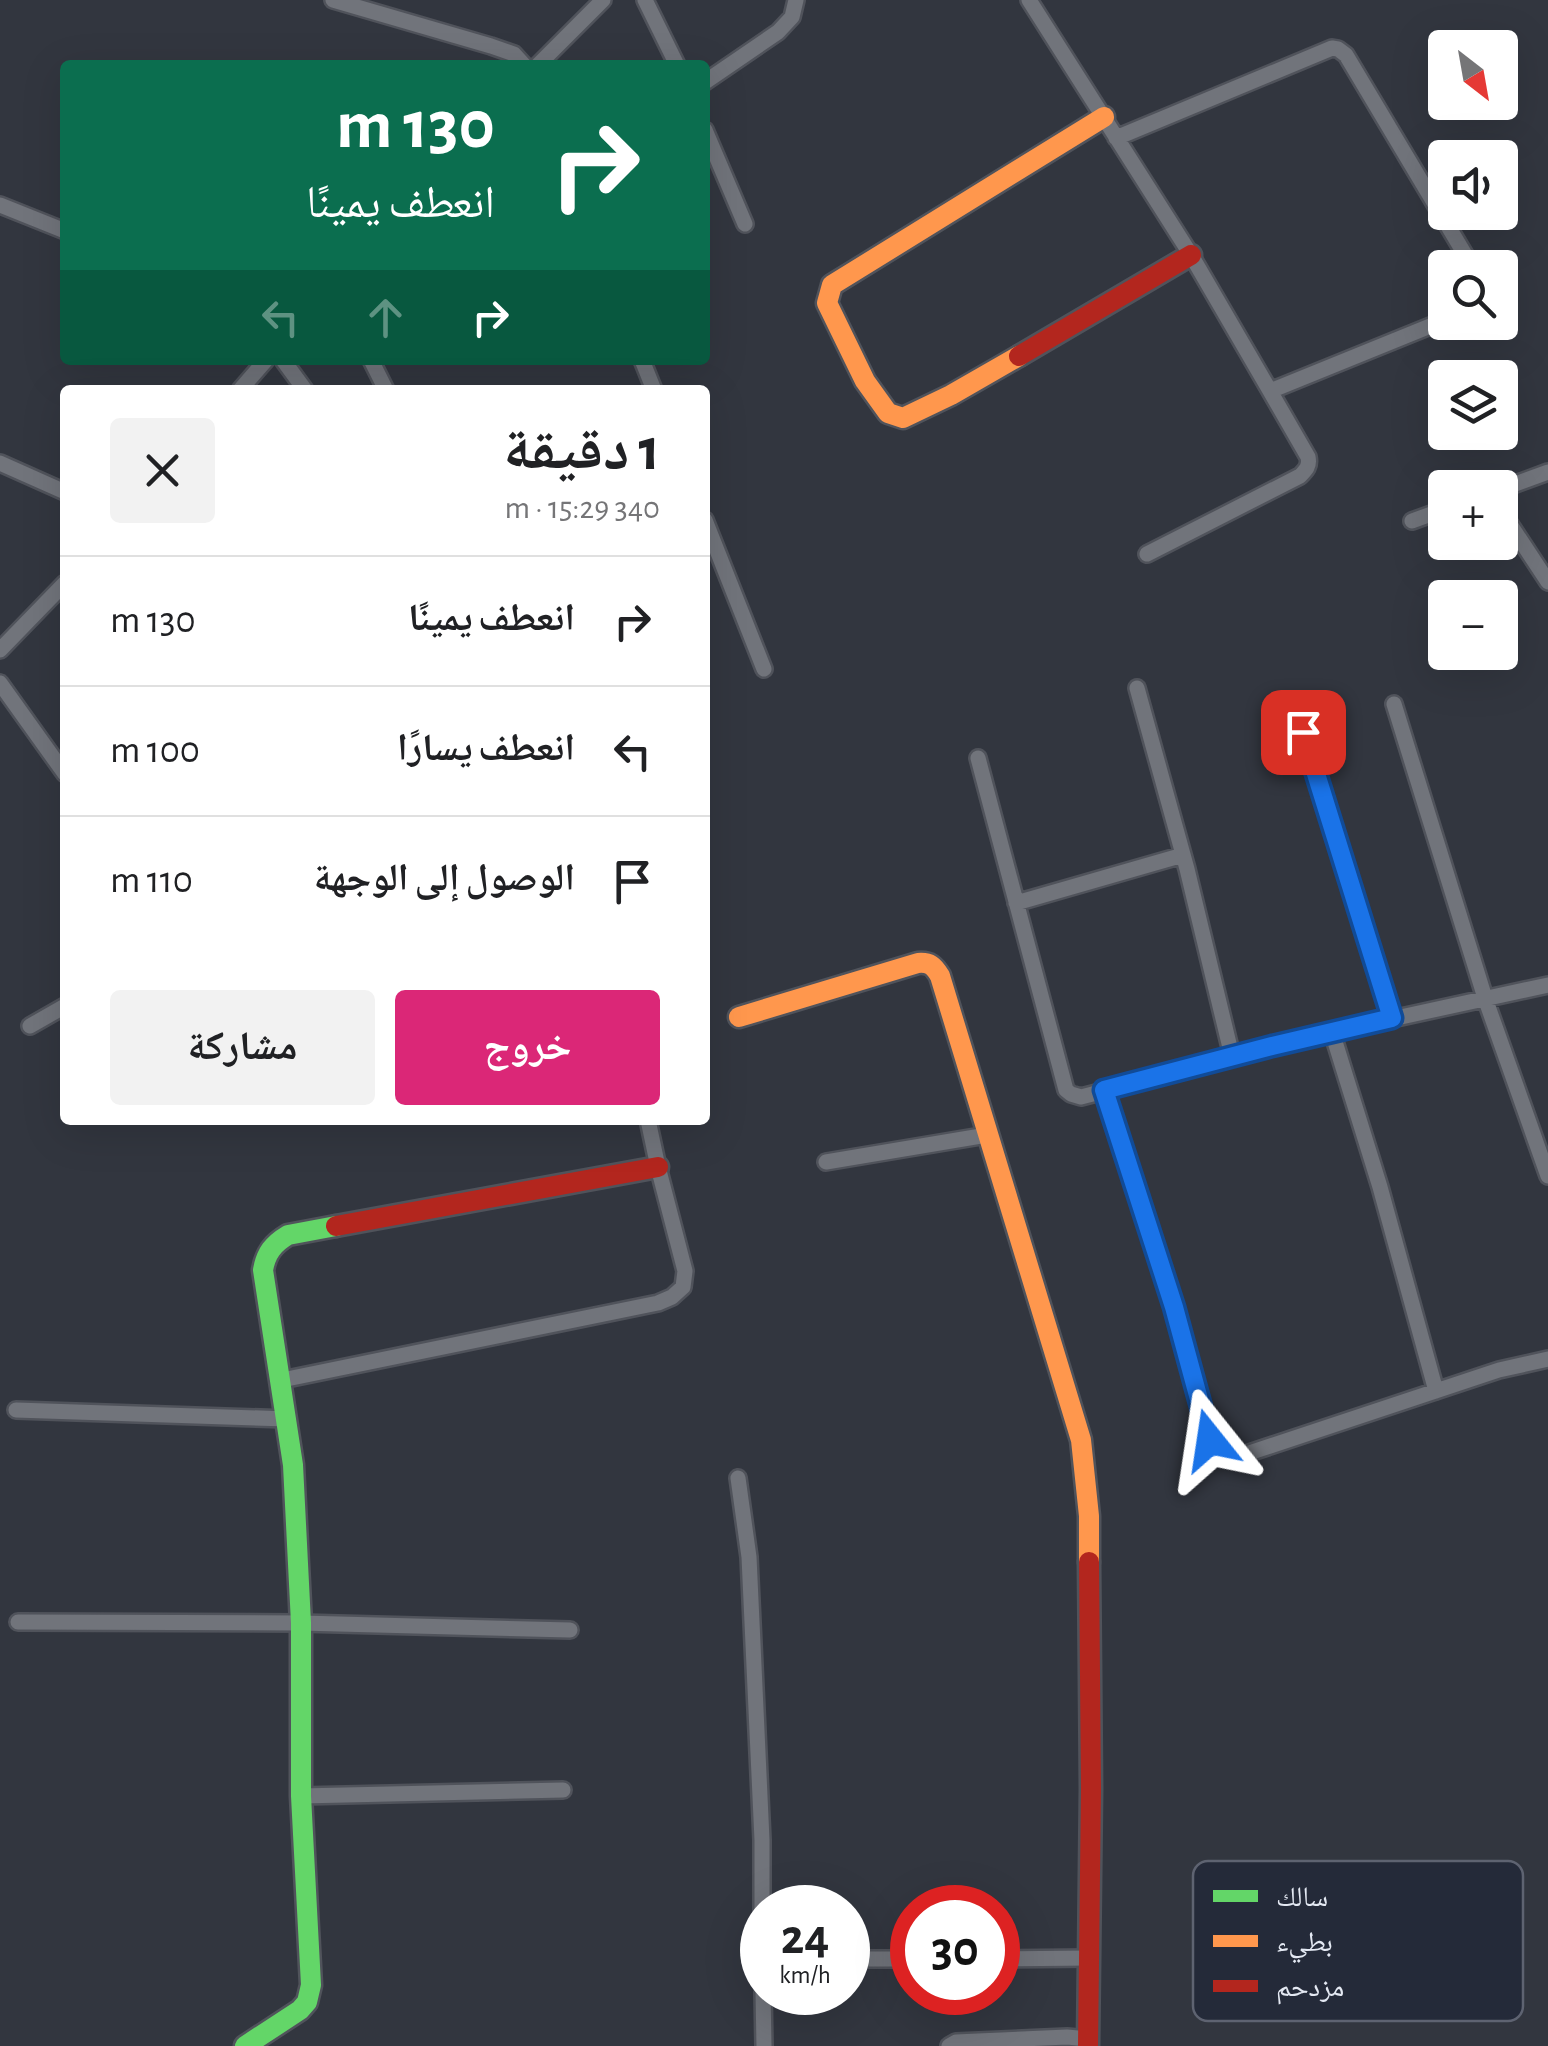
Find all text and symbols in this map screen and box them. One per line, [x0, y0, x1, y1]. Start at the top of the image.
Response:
north arrow [1428, 30, 1518, 120]
map controls [1428, 30, 1518, 670]
text: 130 m [336, 91, 495, 161]
icon: right [530, 100, 660, 230]
button: sound [1428, 140, 1518, 230]
text: انعطف يمينًا [306, 181, 495, 226]
button: search [1428, 250, 1518, 340]
icon: left [253, 290, 308, 345]
icon: ahead [358, 290, 413, 345]
icon: right [463, 290, 518, 345]
button: layers [1428, 360, 1518, 450]
button: close [110, 418, 215, 523]
text: 1 دقيقة [503, 421, 660, 481]
button: + [1428, 470, 1518, 560]
text: 340 m · 15:29 [504, 492, 660, 524]
button: − [1428, 580, 1518, 670]
icon: right [605, 594, 660, 649]
text: انعطف يمينًا [408, 600, 575, 638]
text: 130 m [110, 602, 195, 640]
pin [1261, 690, 1346, 775]
icon: arrive [1276, 705, 1331, 760]
icon: left [605, 724, 660, 779]
text: انعطف يسارًا [397, 730, 575, 768]
text: 100 m [110, 732, 200, 770]
icon: arrive [605, 854, 660, 909]
text: الوصول إلى الوجهة [314, 860, 575, 898]
text: 110 m [110, 862, 193, 900]
button: مشاركة [110, 990, 375, 1105]
button: خروج [395, 990, 660, 1105]
position arrow [1158, 1388, 1262, 1492]
legend [1193, 1861, 1523, 2021]
text: سالك [1276, 1884, 1328, 1912]
speed limit sign: 30 [890, 1885, 1020, 2015]
text: 24 [781, 1913, 829, 1963]
text: بطيء [1276, 1929, 1333, 1964]
text: km/h [779, 1963, 831, 1988]
text: مزدحم [1276, 1974, 1344, 2005]

